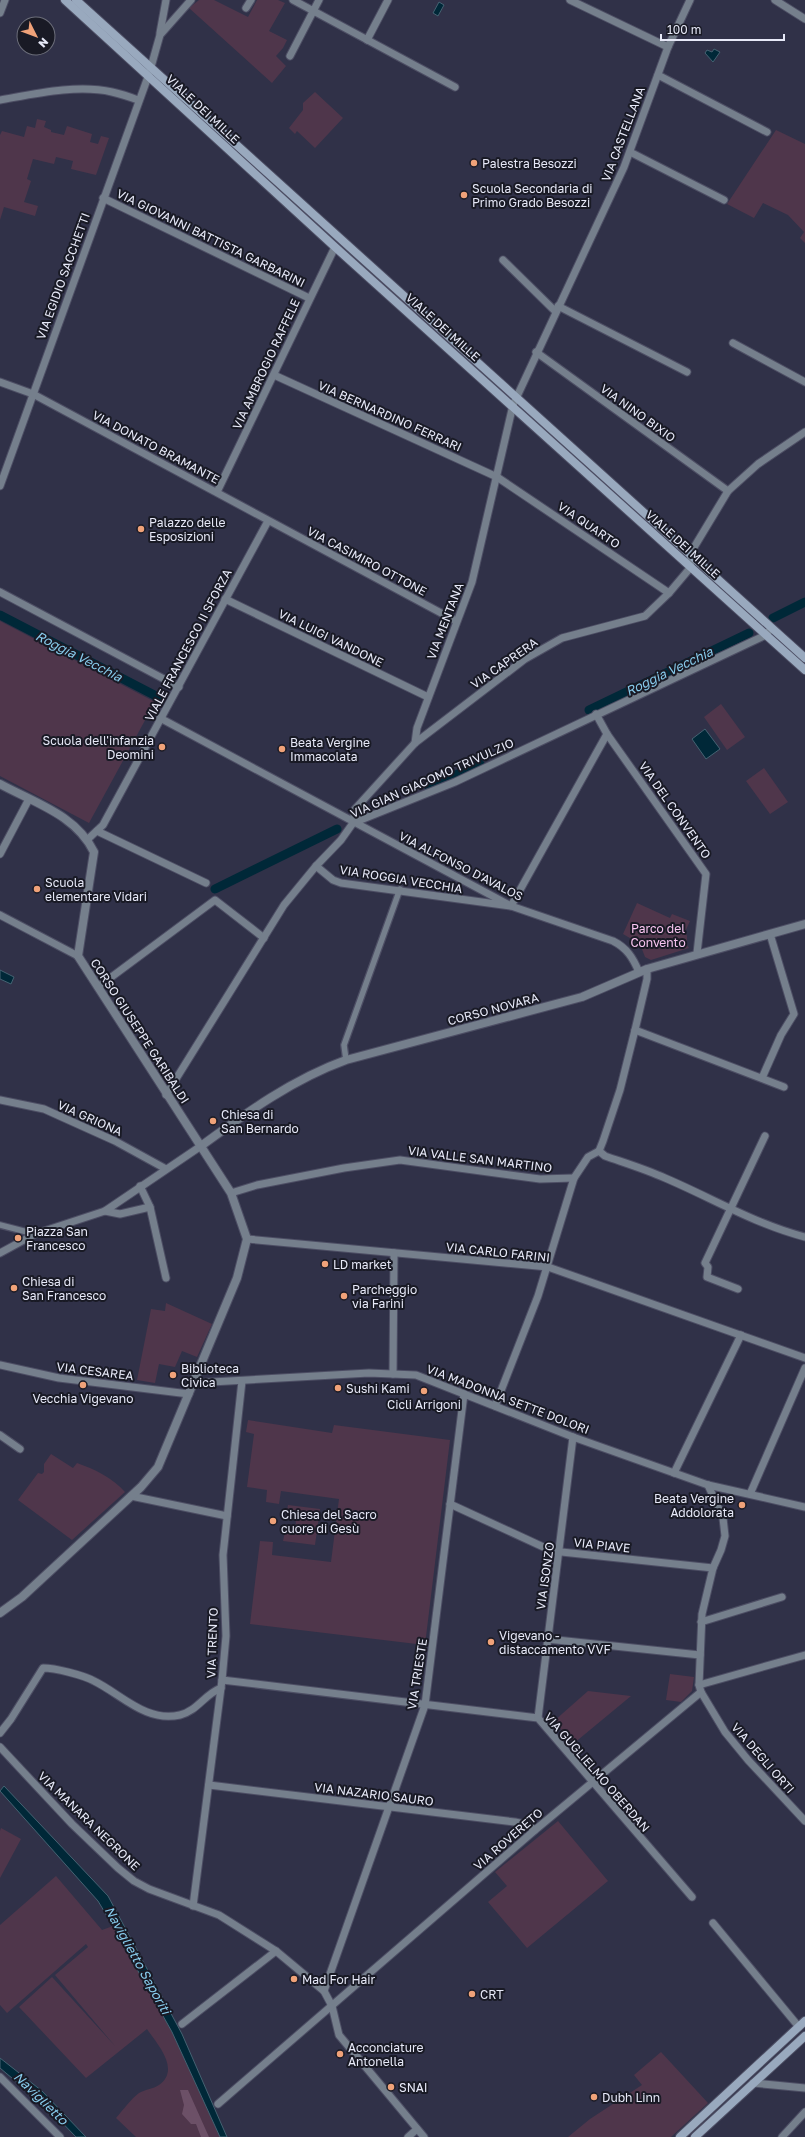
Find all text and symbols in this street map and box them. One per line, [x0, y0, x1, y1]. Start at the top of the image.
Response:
north arrow [16, 16, 56, 56]
scale bar [661, 16, 784, 42]
text: 100 m [667, 22, 701, 37]
text: N [36, 36, 51, 50]
street label: VIALE DEI MILLE [163, 71, 243, 147]
street label: VIA CASTELLANA [598, 85, 648, 183]
place label: Palestra Besozzi [482, 156, 577, 171]
marker: Palestra Besozzi [469, 158, 479, 168]
place label: Scuola Secondaria di Primo Grado Besozzi [472, 181, 593, 210]
street label: VIA GIOVANNI BATTISTA GARBARINI [114, 186, 308, 290]
marker: Scuola Secondaria di Primo Grado Besozzi [459, 190, 469, 200]
street label: VIA EGIDIO SACCHETTI [33, 211, 93, 341]
street label: VIALE DEI MILLE [403, 290, 483, 364]
street label: VIA AMBROGIO RAFFELE [229, 296, 303, 432]
street label: VIA BERNARDINO FERRARI [316, 378, 464, 454]
street label: VIA NINO BIXIO [598, 381, 679, 445]
street label: VIA DONATO BRAMANTE [90, 407, 222, 487]
street label: VIA QUARTO [555, 499, 623, 551]
street label: VIALE DEI MILLE [643, 507, 723, 581]
place label: Palazzo delle Esposizioni [149, 515, 226, 544]
street label: VIA CASIMIRO OTTONE [305, 523, 429, 599]
marker: Palazzo delle Esposizioni [136, 524, 146, 534]
street label: VIALE FRANCESCO II SFORZA [141, 566, 235, 724]
street label: VIA MENTANA [423, 580, 467, 662]
street label: VIA LUIGI VANDONE [276, 606, 386, 670]
water label: Roggia Vecchia [33, 627, 126, 685]
street label: VIA CAPRERA [468, 634, 540, 692]
water label: Roggia Vecchia [623, 643, 716, 699]
place label: Scuola dell'infanzia Deomini [43, 733, 154, 762]
place label: Beata Vergine Immacolata [290, 735, 370, 764]
street label: VIA GIAN GIACOMO TRIVULZIO [348, 735, 516, 821]
marker: Scuola dell'infanzia Deomini [157, 742, 167, 752]
marker: Beata Vergine Immacolata [277, 744, 287, 754]
street label: VIA DEL CONVENTO [636, 759, 714, 862]
street label: VIA ALFONSO D'AVALOS [396, 828, 526, 904]
street label: VIA ROGGIA VECCHIA [339, 862, 463, 896]
place label: Scuola elementare Vidari [45, 875, 147, 904]
marker: Scuola elementare Vidari [32, 884, 42, 894]
park label: Parco del Convento [630, 921, 686, 950]
street label: CORSO GIUSEPPE GARIBALDI [87, 956, 193, 1106]
street label: CORSO NOVARA [446, 990, 540, 1028]
street label: VIA GRIONA [55, 1097, 125, 1139]
place label: Chiesa di San Bernardo [221, 1107, 299, 1136]
marker: Chiesa di San Bernardo [208, 1116, 218, 1126]
street label: VIA VALLE SAN MARTINO [407, 1143, 553, 1175]
place label: Piazza San Francesco [26, 1224, 88, 1253]
marker: Piazza San Francesco [13, 1233, 23, 1243]
street label: VIA CARLO FARINI [445, 1239, 551, 1265]
place label: LD market [333, 1257, 392, 1272]
marker: LD market [320, 1259, 330, 1269]
place label: Chiesa di San Francesco [22, 1274, 106, 1303]
place label: Parcheggio via Farini [352, 1282, 417, 1311]
marker: Chiesa di San Francesco [9, 1283, 19, 1293]
marker: Parcheggio via Farini [339, 1291, 349, 1301]
street label: VIA CESAREA [56, 1359, 134, 1383]
place label: Biblioteca Civica [181, 1361, 239, 1390]
street label: VIA MADONNA SETTE DOLORI [425, 1361, 591, 1437]
marker: Biblioteca Civica [168, 1370, 178, 1380]
marker: Vecchia Vigevano [78, 1380, 88, 1390]
place label: Sushi Kami [346, 1381, 410, 1396]
marker: Sushi Kami [333, 1383, 343, 1393]
marker: Cicli Arrigoni [419, 1386, 429, 1396]
place label: Vecchia Vigevano [33, 1391, 133, 1406]
place label: Cicli Arrigoni [387, 1397, 461, 1412]
place label: Beata Vergine Addolorata [654, 1491, 734, 1520]
marker: Beata Vergine Addolorata [737, 1500, 747, 1510]
place label: Chiesa del Sacro cuore di Gesù [281, 1507, 377, 1536]
marker: Chiesa del Sacro cuore di Gesù [268, 1516, 278, 1526]
street label: VIA PIAVE [573, 1535, 631, 1555]
street label: VIA ISONZO [533, 1541, 557, 1611]
street label: VIA TRENTO [203, 1607, 221, 1679]
place label: Vigevano - distaccamento VVF [499, 1628, 611, 1657]
street label: VIA TRIESTE [404, 1637, 430, 1711]
marker: Vigevano - distaccamento VVF [486, 1637, 496, 1647]
street label: VIA GUGLIELMO OBERDAN [541, 1709, 653, 1835]
street label: VIA DEGLI ORTI [728, 1720, 798, 1796]
street label: VIA MANARA NEGRONE [35, 1768, 143, 1874]
street label: VIA NAZARIO SAURO [313, 1779, 435, 1809]
street label: VIA ROVERETO [470, 1805, 546, 1873]
water label: Naviglietto Saporiti [102, 1903, 175, 2018]
place label: Mad For Hair [302, 1972, 375, 1987]
marker: Mad For Hair [289, 1974, 299, 1984]
place label: CRT [480, 1987, 504, 2002]
marker: CRT [467, 1989, 477, 1999]
place label: Acconciature Antonella [348, 2040, 424, 2069]
marker: Acconciature Antonella [335, 2049, 345, 2059]
water label: Naviglietto [11, 2068, 72, 2129]
place label: SNAI [399, 2080, 428, 2095]
marker: SNAI [386, 2082, 396, 2092]
place label: Dubh Linn [602, 2090, 660, 2105]
marker: Dubh Linn [589, 2092, 599, 2102]

